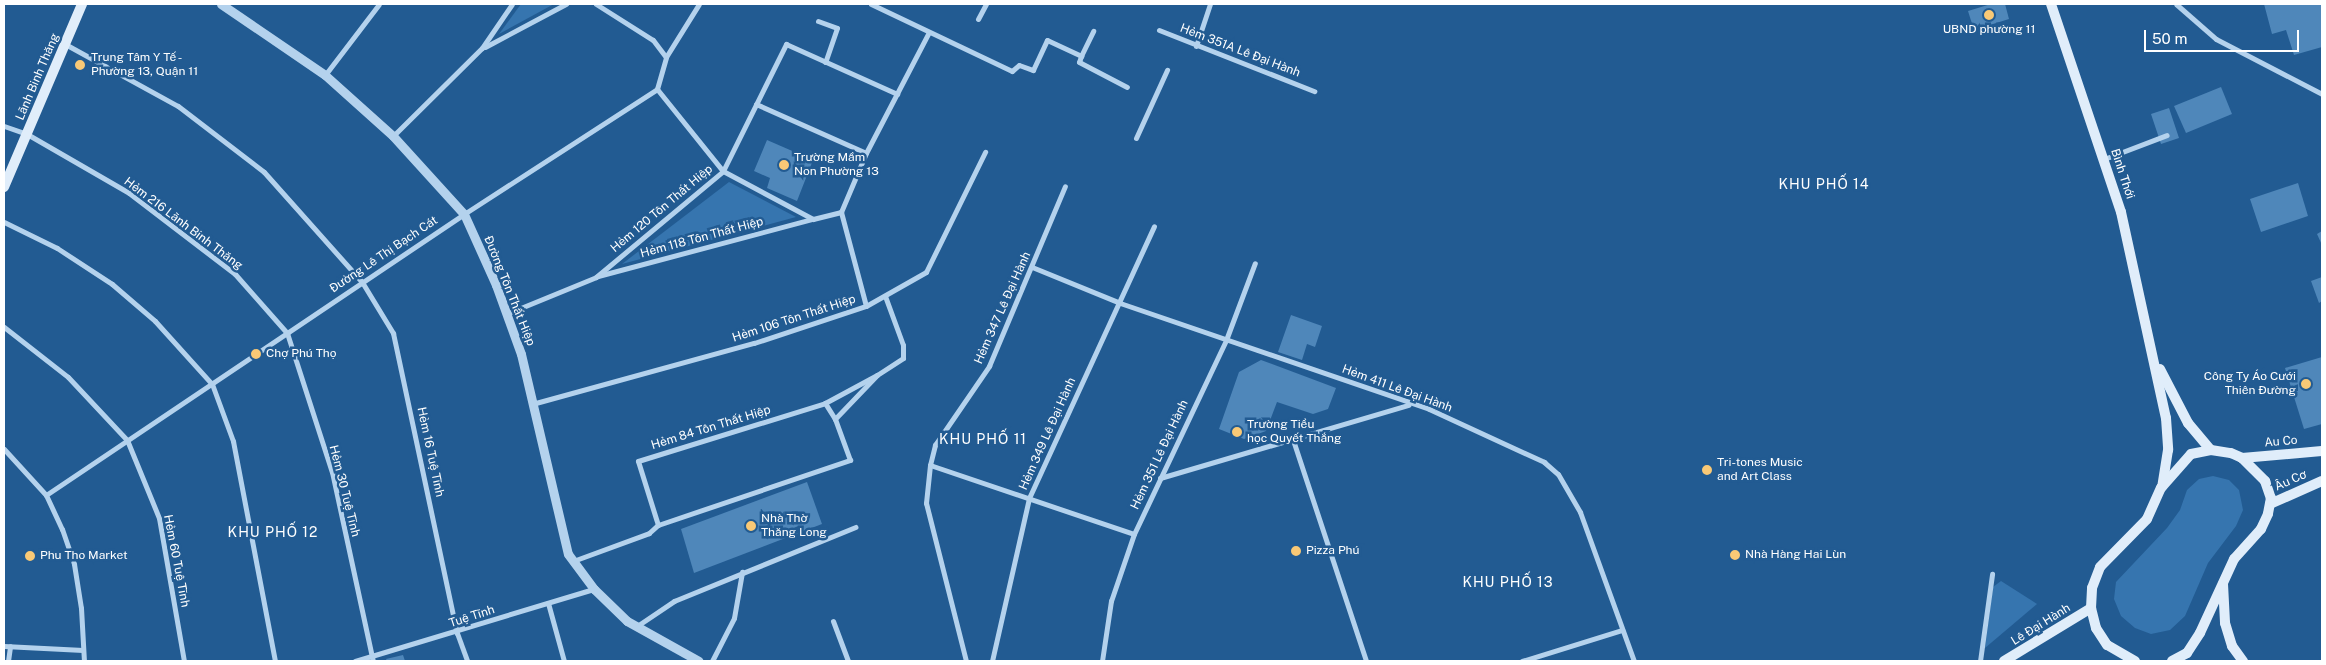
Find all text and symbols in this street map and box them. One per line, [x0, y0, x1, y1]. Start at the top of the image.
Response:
marker: UBND phường 11 [1983, 9, 1995, 21]
scale bar [2146, 20, 2301, 52]
street label: Hẻm 351A Lê Đại Hành [1178, 21, 1302, 81]
place label: UBND phường 11 [1943, 23, 2035, 37]
text: 50 m [2152, 30, 2187, 47]
street label: Lãnh Binh Thăng [13, 31, 63, 123]
place label: Trung Tâm Y Tế - Phường 13, Quận 11 [91, 51, 198, 79]
marker: Trung Tâm Y Tế - Phường 13, Quận 11 [73, 58, 87, 72]
street label: Bình Thới [2107, 147, 2137, 201]
place label: Trường Mầm Non Phường 13 [794, 151, 879, 179]
marker: Trường Mầm Non Phường 13 [778, 159, 790, 171]
street label: Hẻm 120 Tôn Thất Hiệp [608, 162, 716, 256]
street label: Hẻm 216 Lãnh Binh Thăng [121, 175, 245, 273]
district label: KHU PHỐ 14 [1777, 176, 1871, 192]
street label: Đường Lê Thị Bạch Cát [327, 213, 441, 297]
street label: Hẻm 118 Tôn Thất Hiệp [639, 215, 765, 261]
street label: Đường Tôn Thất Hiệp [480, 234, 538, 348]
street label: Hẻm 347 Lê Đại Hành [972, 250, 1034, 366]
street label: Hẻm 106 Tôn Thất Hiệp [731, 292, 857, 346]
place label: Chợ Phú Thọ [266, 347, 337, 361]
marker: Chợ Phú Thọ [250, 348, 262, 360]
street label: Hẻm 411 Lê Đại Hành [1340, 362, 1454, 416]
place label: Công Ty Áo Cưới Thiên Đường [2204, 370, 2296, 398]
street label: Hẻm 349 Lê Đại Hành [1017, 375, 1079, 493]
marker: Công Ty Áo Cưới Thiên Đường [2300, 378, 2312, 390]
street label: Hẻm 351 Lê Đại Hành [1128, 398, 1192, 512]
street label: Hẻm 84 Tôn Thất Hiệp [649, 403, 773, 453]
street label: Hẻm 16 Tuệ Tĩnh [413, 406, 447, 498]
place label: Trường Tiểu học Quyết Thắng [1247, 418, 1342, 446]
marker: Trường Tiểu học Quyết Thắng [1231, 426, 1243, 438]
district label: KHU PHỐ 11 [938, 431, 1028, 447]
street label: Au Co [2264, 433, 2298, 451]
street label: Hẻm 30 Tuệ Tĩnh [326, 444, 362, 538]
place label: Tri-tones Music and Art Class [1717, 456, 1803, 484]
marker: Tri-tones Music and Art Class [1701, 464, 1713, 476]
street label: Âu Cơ [2273, 468, 2309, 494]
place label: Nhà Thờ Thăng Long [761, 512, 827, 540]
street label: Hẻm 60 Tuệ Tĩnh [160, 513, 192, 609]
marker: Nhà Thờ Thăng Long [745, 520, 757, 532]
district label: KHU PHỐ 12 [226, 524, 320, 540]
place label: Pizza Phú [1306, 544, 1359, 558]
marker: Pizza Phú [1290, 545, 1302, 557]
place label: Nhà Hàng Hai Lùn [1745, 548, 1846, 562]
place label: Phu Tho Market [40, 549, 128, 563]
marker: Nhà Hàng Hai Lùn [1729, 549, 1741, 561]
marker: Phu Tho Market [24, 550, 36, 562]
district label: KHU PHỐ 13 [1461, 574, 1555, 590]
street label: Lê Đại Hành [2009, 601, 2073, 649]
street label: Tuệ Tĩnh [447, 603, 497, 631]

